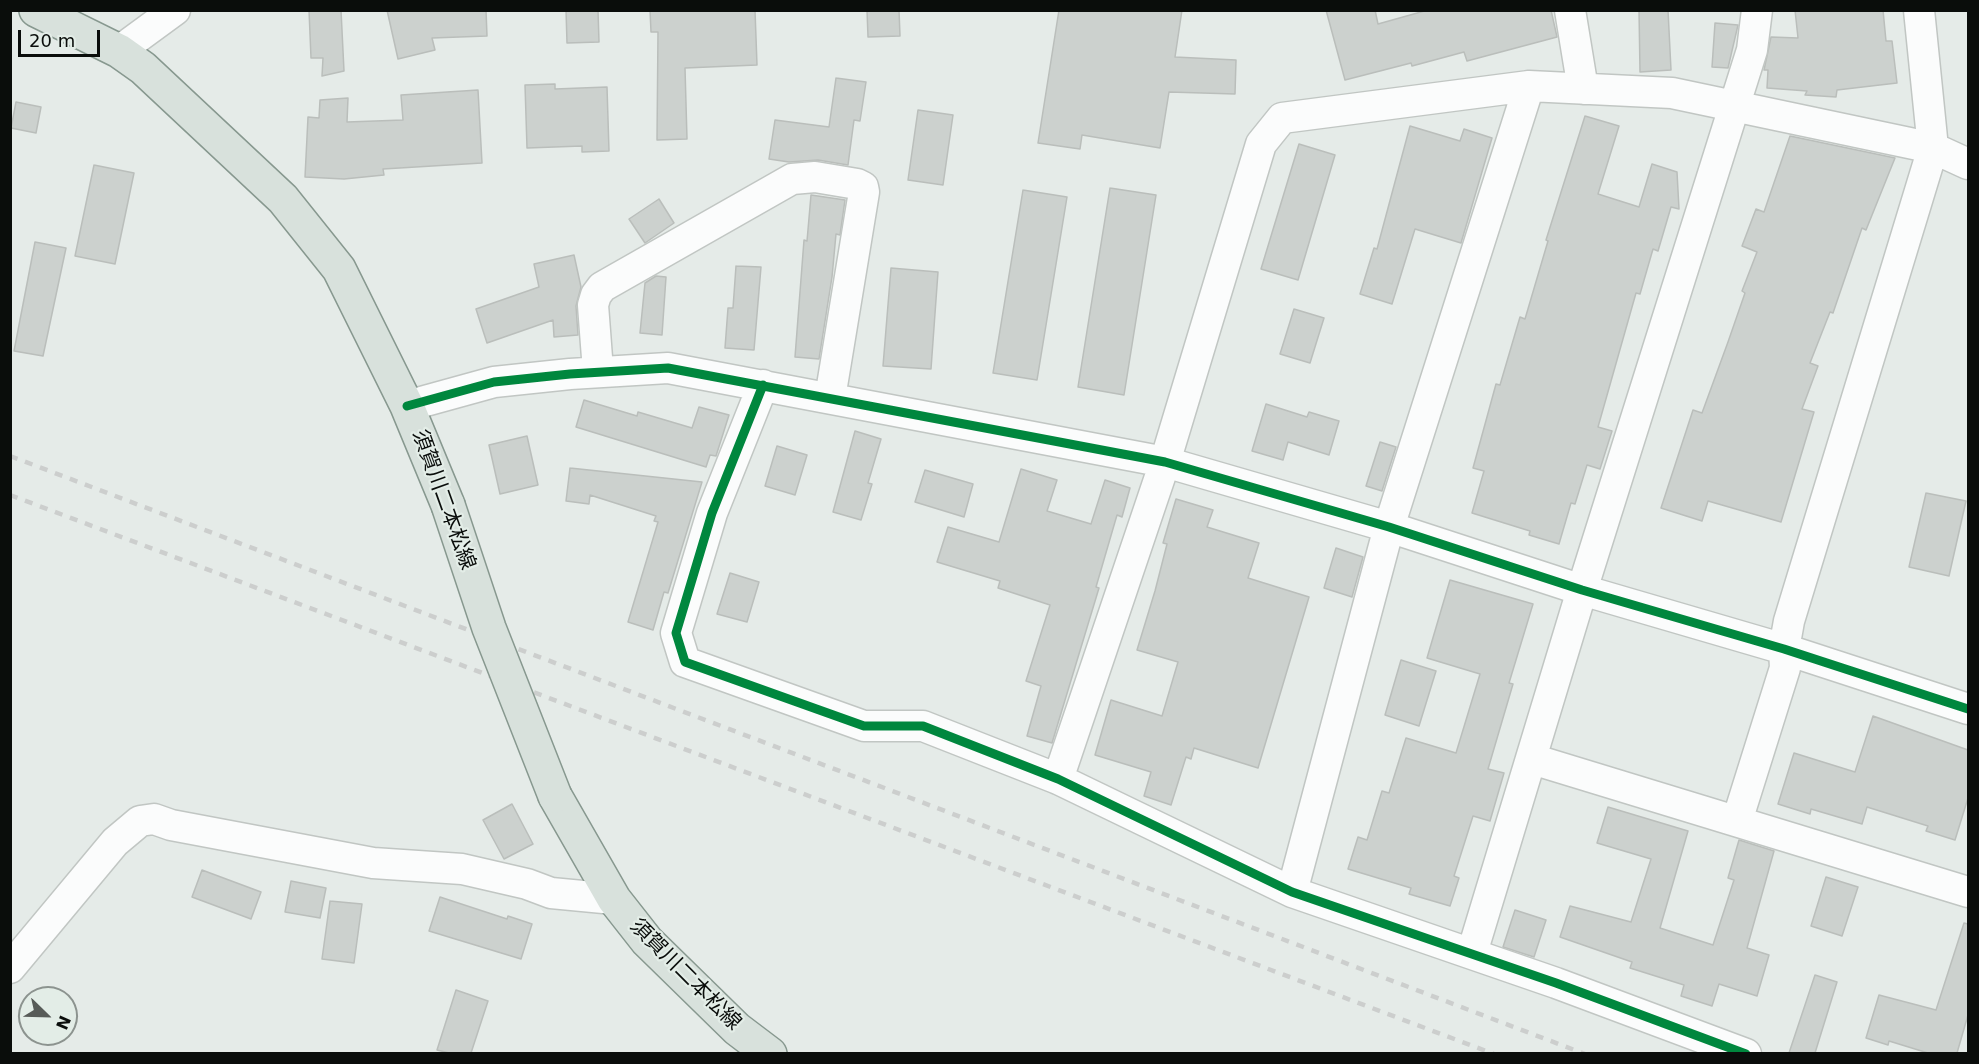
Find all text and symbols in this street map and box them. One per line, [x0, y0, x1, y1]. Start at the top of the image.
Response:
scale bar [21, 18, 104, 56]
text: 20 m [29, 30, 75, 51]
street label: 須賀川二本松線 [406, 427, 480, 573]
street label: 須賀川二本松線 [624, 914, 746, 1036]
north arrow [18, 986, 78, 1046]
text: N [52, 1013, 75, 1032]

